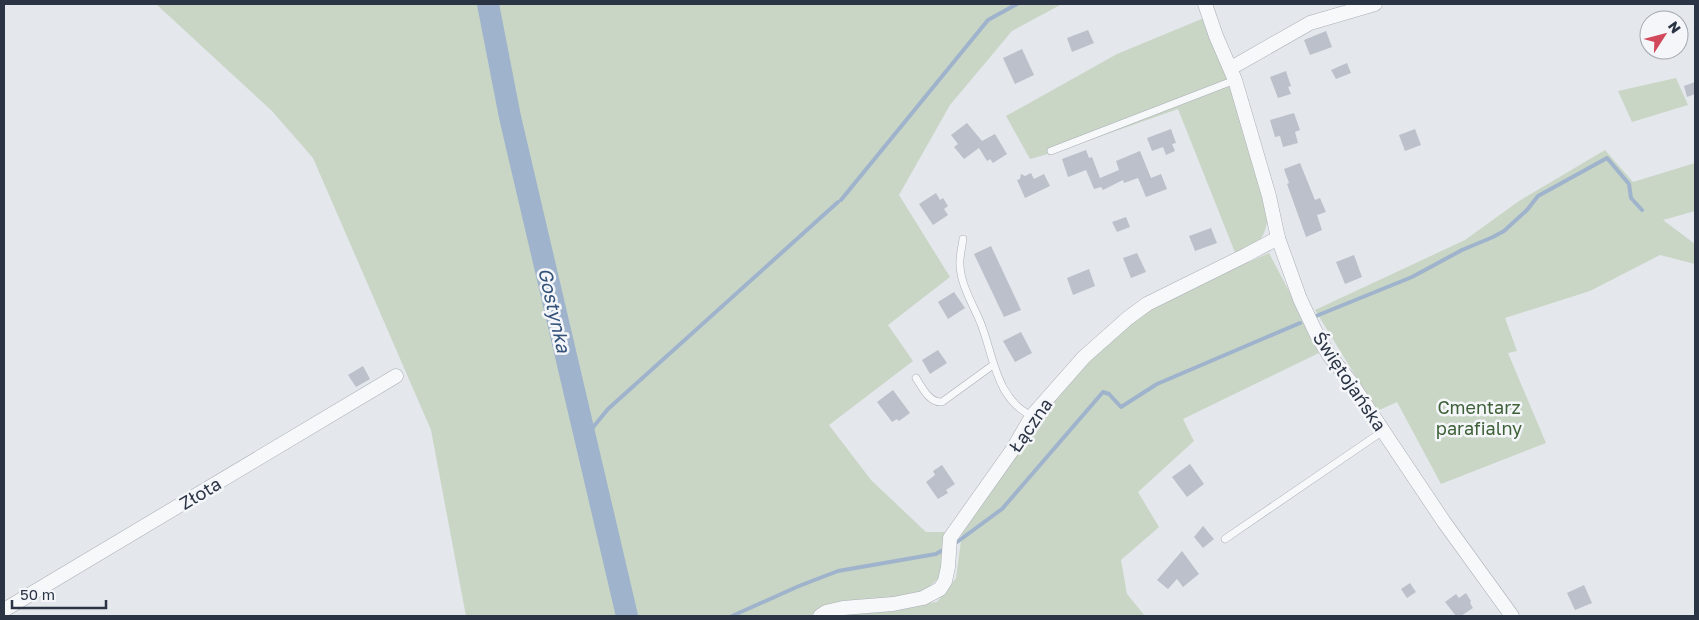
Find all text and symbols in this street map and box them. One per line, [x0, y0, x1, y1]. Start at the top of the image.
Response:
north arrow [1639, 10, 1689, 60]
text: N [1665, 18, 1685, 36]
water label: Gostynka [534, 265, 576, 356]
street label: Świętojańska [1309, 327, 1391, 435]
street label: Łączna [1003, 394, 1057, 456]
park label: Cmentarz parafialny [1436, 396, 1522, 439]
street label: Złota [175, 472, 225, 514]
scale bar [12, 578, 106, 610]
text: 50 m [20, 585, 55, 603]

